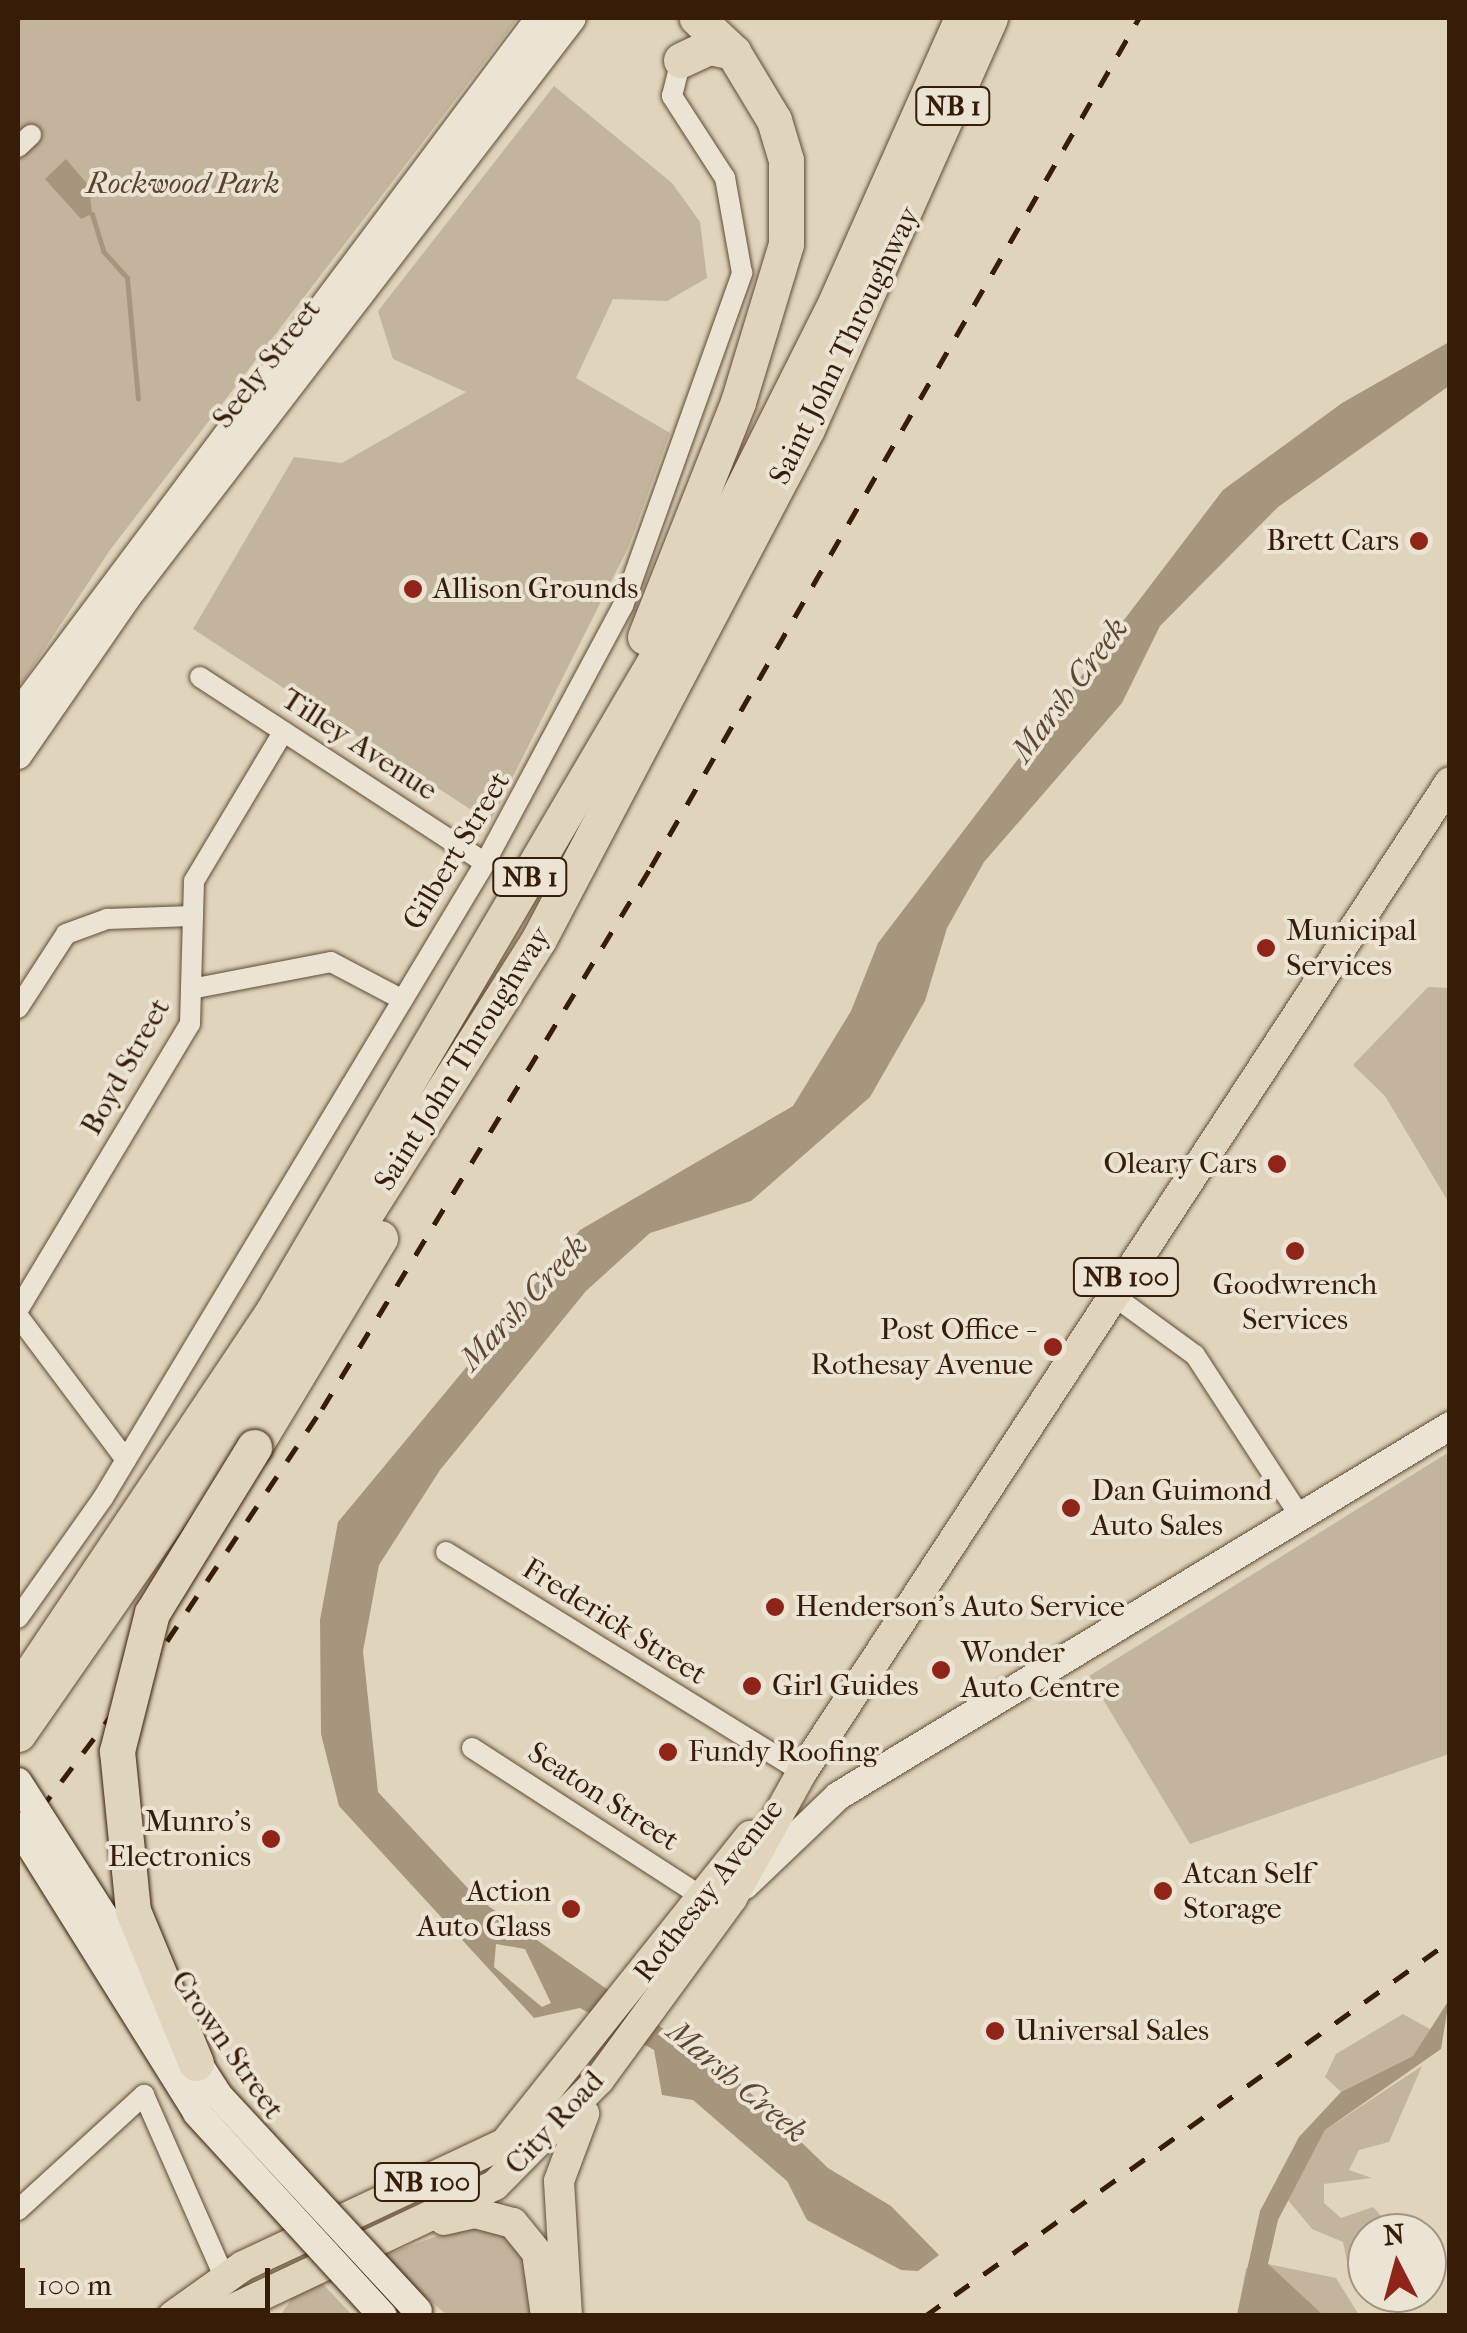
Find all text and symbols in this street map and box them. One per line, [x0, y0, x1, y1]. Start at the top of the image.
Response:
road number: NB 1 [913, 83, 993, 129]
park label: Rockwood Park [86, 166, 280, 202]
street label: Saint John Throughway [762, 201, 928, 491]
street label: Seely Street [205, 292, 329, 436]
place label: Brett Cars [1266, 523, 1399, 559]
marker: Brett Cars [1408, 530, 1430, 552]
place label: Allison Grounds [433, 571, 638, 607]
marker: Allison Grounds [402, 578, 424, 600]
water label: Marsh Creek [1003, 610, 1137, 770]
street label: Tilley Avenue [274, 681, 444, 809]
street label: Gilbert Street [396, 765, 518, 937]
road number: NB 1 [490, 854, 570, 900]
place label: Municipal Services [1286, 913, 1417, 984]
street label: Saint John Throughway [367, 920, 559, 1198]
marker: Municipal Services [1255, 937, 1277, 959]
street label: Boyd Street [74, 992, 178, 1142]
place label: Oleary Cars [1103, 1146, 1257, 1182]
marker: Oleary Cars [1266, 1153, 1288, 1175]
water label: Marsh Creek [452, 1227, 596, 1379]
marker: Goodwrench Services [1284, 1240, 1306, 1262]
road number: NB 100 [1071, 1254, 1181, 1300]
place label: Goodwrench Services [1213, 1267, 1377, 1338]
place label: Post Office - Rothesay Avenue [811, 1312, 1033, 1382]
marker: Post Office - Rothesay Avenue [1042, 1336, 1064, 1358]
place label: Dan Guimond Auto Sales [1091, 1473, 1272, 1544]
marker: Dan Guimond Auto Sales [1060, 1497, 1082, 1519]
street label: Frederick Street [515, 1551, 713, 1693]
place label: Henderson's Auto Service [795, 1589, 1125, 1625]
marker: Henderson's Auto Service [764, 1596, 786, 1618]
place label: Wonder Auto Centre [961, 1635, 1120, 1706]
marker: Wonder Auto Centre [930, 1659, 952, 1681]
place label: Girl Guides [772, 1668, 919, 1704]
marker: Girl Guides [741, 1675, 763, 1697]
place label: Fundy Roofing [688, 1734, 879, 1770]
street label: Seaton Street [521, 1735, 685, 1859]
marker: Fundy Roofing [657, 1741, 679, 1763]
street label: Rothesay Avenue [626, 1792, 792, 1990]
place label: Munro's Electronics [108, 1804, 251, 1874]
marker: Munro's Electronics [260, 1828, 282, 1850]
place label: Atcan Self Storage [1183, 1856, 1312, 1926]
place label: Action Auto Glass [417, 1874, 551, 1944]
marker: Atcan Self Storage [1152, 1880, 1174, 1902]
marker: Action Auto Glass [560, 1898, 582, 1920]
street label: Crown Street [163, 1964, 291, 2126]
water label: Marsh Creek [659, 2012, 815, 2152]
place label: Universal Sales [1015, 2013, 1209, 2049]
marker: Universal Sales [984, 2020, 1006, 2042]
street label: City Road [498, 2064, 612, 2182]
road number: NB 100 [372, 2159, 482, 2205]
north arrow [1347, 2213, 1447, 2313]
text: N [1382, 2217, 1406, 2252]
scale bar [25, 2248, 275, 2310]
text: 100 m [37, 2268, 112, 2303]

